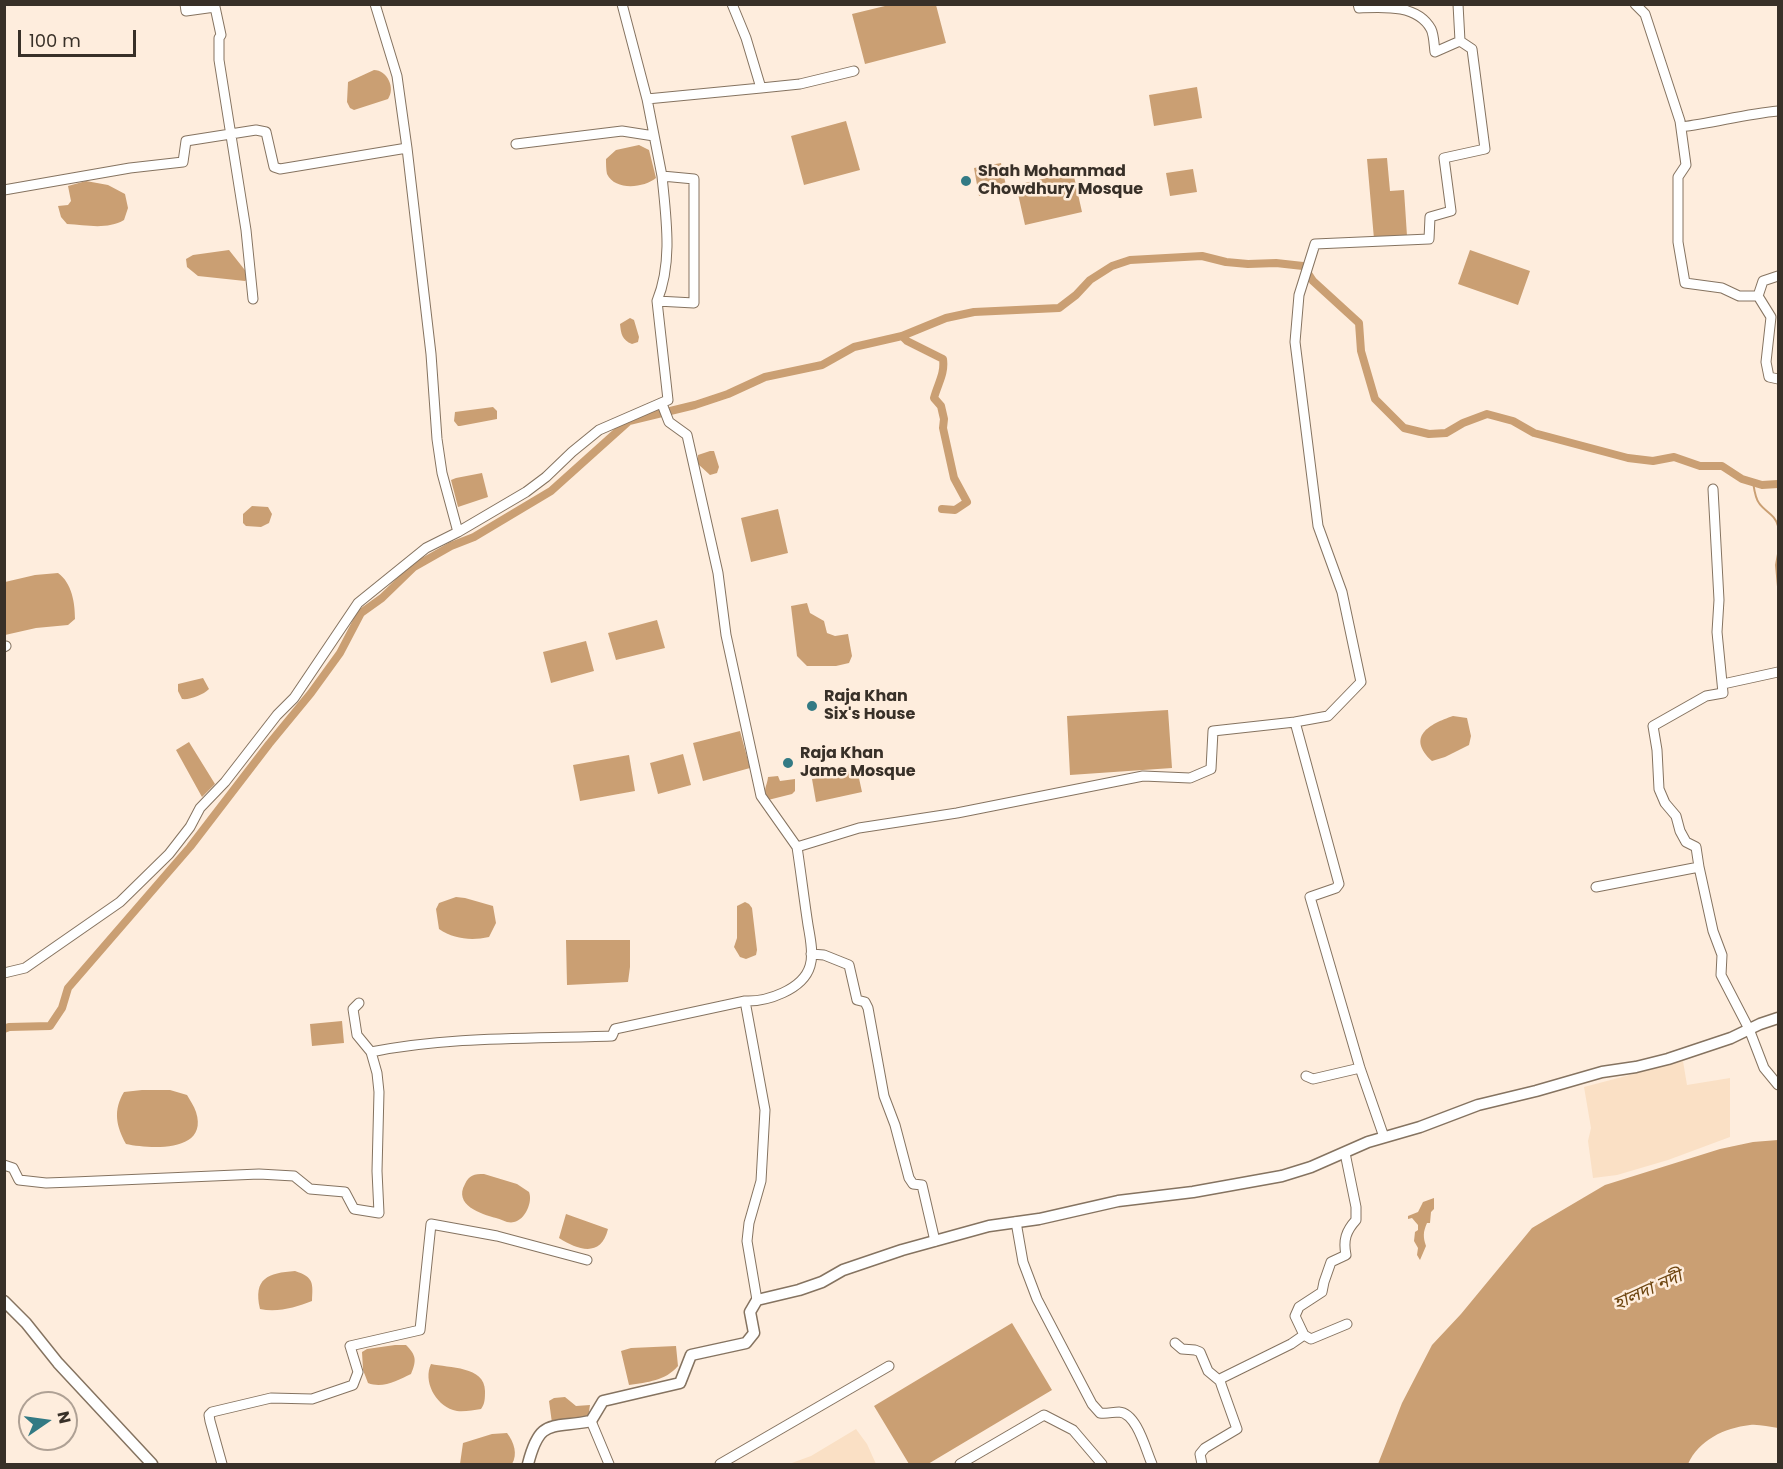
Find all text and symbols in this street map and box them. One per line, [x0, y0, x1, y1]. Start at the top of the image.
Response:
scale bar [21, 18, 140, 56]
text: 100 m [29, 28, 81, 53]
place label: Shah Mohammad Chowdhury Mosque [978, 162, 1143, 200]
marker: Shah Mohammad Chowdhury Mosque [959, 174, 973, 188]
place label: Raja Khan Six's House [824, 687, 915, 725]
marker: Raja Khan Six's House [805, 699, 819, 713]
place label: Raja Khan Jame Mosque [800, 744, 916, 782]
marker: Raja Khan Jame Mosque [781, 756, 795, 770]
water label: হালদা নদী [1610, 1266, 1686, 1316]
north arrow [18, 1391, 78, 1451]
text: N [52, 1409, 77, 1426]

